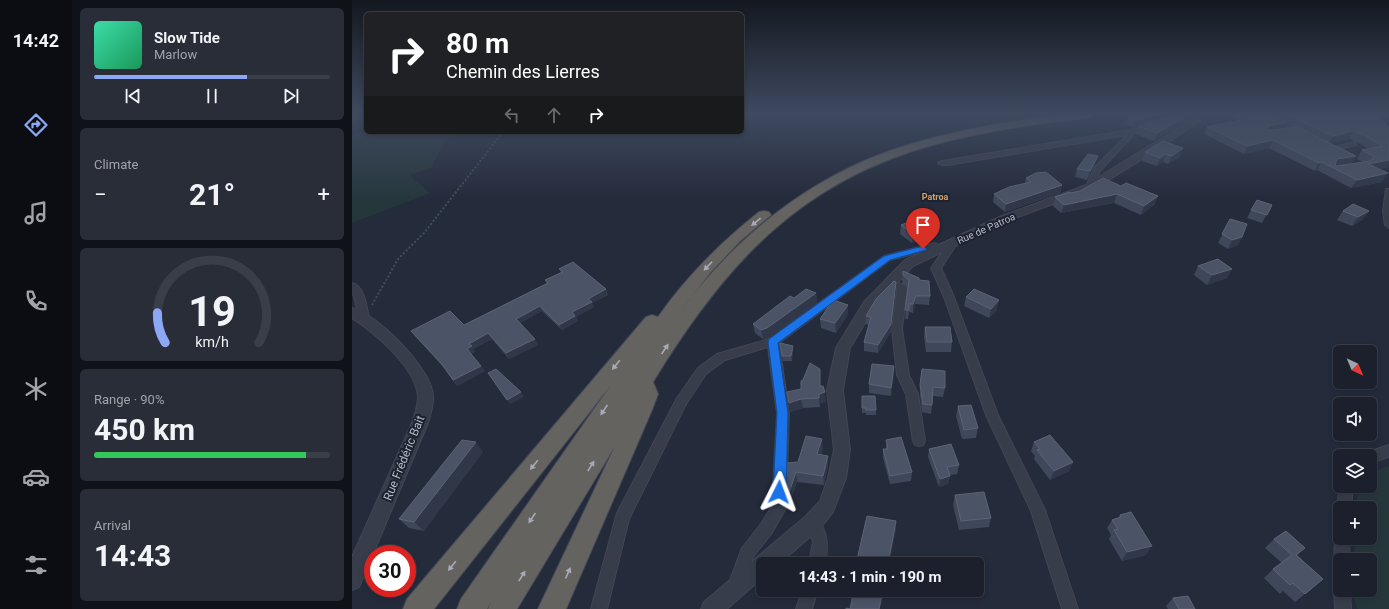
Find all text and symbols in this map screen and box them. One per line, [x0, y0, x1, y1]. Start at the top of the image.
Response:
text: 80 m [446, 27, 509, 60]
icon: right [380, 28, 432, 80]
text: Slow Tide [154, 29, 220, 47]
text: 14:42 [13, 30, 59, 51]
text: Marlow [154, 47, 197, 62]
text: Chemin des Lierres [446, 61, 600, 82]
icon: previous [122, 85, 144, 107]
icon: pause [201, 85, 223, 107]
icon: next [280, 85, 302, 107]
icon: left [501, 104, 523, 126]
icon: ahead [543, 104, 565, 126]
icon: right [585, 104, 607, 126]
icon: directions [22, 111, 50, 139]
text: Climate [94, 157, 138, 172]
text: 21° [189, 177, 235, 212]
text: − [94, 182, 107, 207]
text: + [318, 182, 330, 207]
district label: Patroa [922, 192, 949, 202]
icon: music [22, 199, 50, 227]
pin [906, 208, 940, 249]
street label: Rue de Patroa [956, 211, 1017, 246]
icon: arrive [912, 214, 934, 236]
one-way arrow [750, 217, 761, 226]
one-way arrow [703, 261, 713, 271]
text: 19 [188, 286, 236, 335]
icon: phone [22, 287, 50, 315]
text: km/h [195, 333, 229, 349]
one-way arrow [661, 344, 669, 355]
north arrow [1333, 345, 1377, 389]
map controls [1333, 345, 1377, 597]
one-way arrow [612, 359, 621, 370]
icon: climate [22, 375, 50, 403]
text: Range · 90% [94, 392, 164, 407]
button: sound [1333, 397, 1377, 441]
one-way arrow [600, 405, 608, 416]
text: 450 km [94, 412, 195, 447]
street label: Rue Frédéric Bait [381, 413, 427, 503]
button: layers [1333, 449, 1377, 493]
one-way arrow [530, 460, 538, 471]
one-way arrow [587, 461, 595, 471]
icon: car [22, 463, 50, 491]
position arrow [758, 471, 800, 513]
button: + [1333, 501, 1377, 545]
one-way arrow [528, 513, 535, 524]
text: Arrival [94, 518, 131, 533]
text: 14:43 [94, 538, 171, 573]
speed limit sign: 30 [364, 545, 416, 597]
icon: filters [22, 551, 50, 579]
button: − [1333, 553, 1377, 597]
one-way arrow [447, 561, 456, 572]
one-way arrow [565, 568, 571, 579]
text: 14:43 · 1 min · 190 m [799, 568, 941, 586]
one-way arrow [518, 571, 526, 581]

